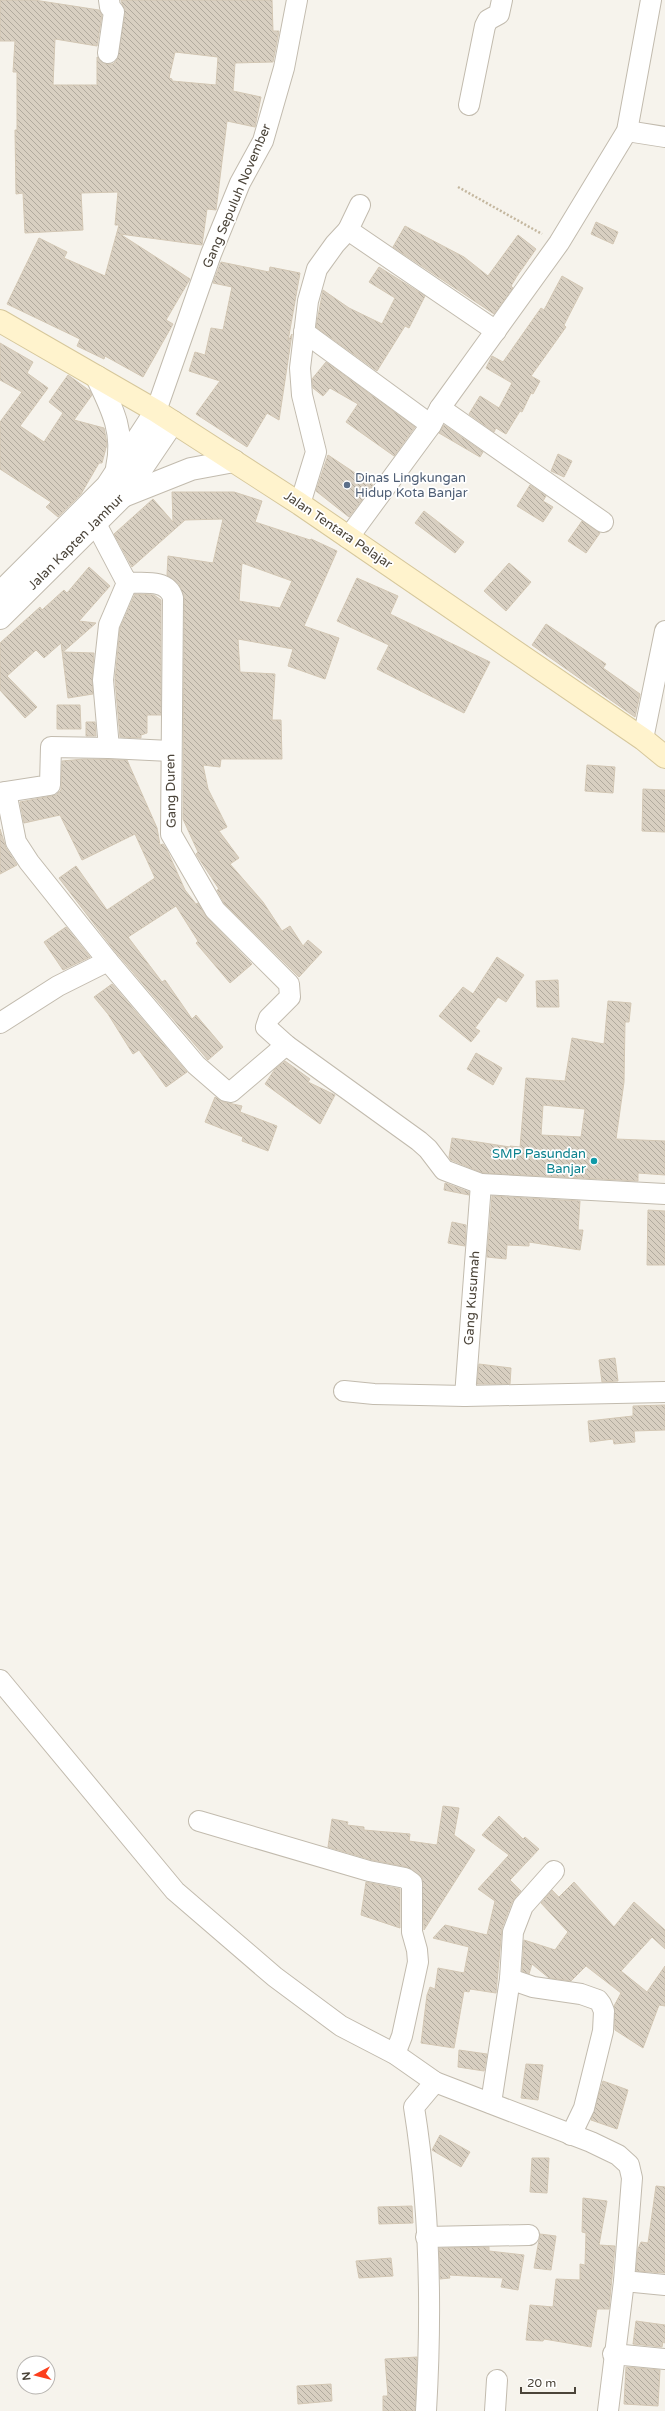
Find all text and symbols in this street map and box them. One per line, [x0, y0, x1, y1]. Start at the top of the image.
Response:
street label: Gang Sepuluh November [199, 121, 275, 271]
place label: Dinas Lingkungan Hidup Kota Banjar [355, 470, 468, 501]
marker: Dinas Lingkungan Hidup Kota Banjar [342, 480, 352, 490]
street label: Jalan Tentara Pelajar [281, 488, 395, 572]
street label: Jalan Kapten Jamhur [25, 491, 127, 593]
street label: Gang Duren [162, 754, 180, 828]
place label: SMP Pasundan Banjar [492, 1146, 586, 1177]
marker: SMP Pasundan Banjar [589, 1156, 599, 1166]
street label: Gang Kusumah [461, 1250, 483, 1346]
north arrow [16, 2355, 56, 2395]
scale bar [521, 2369, 575, 2395]
text: N [20, 2371, 34, 2381]
text: 20 m [527, 2376, 556, 2390]

